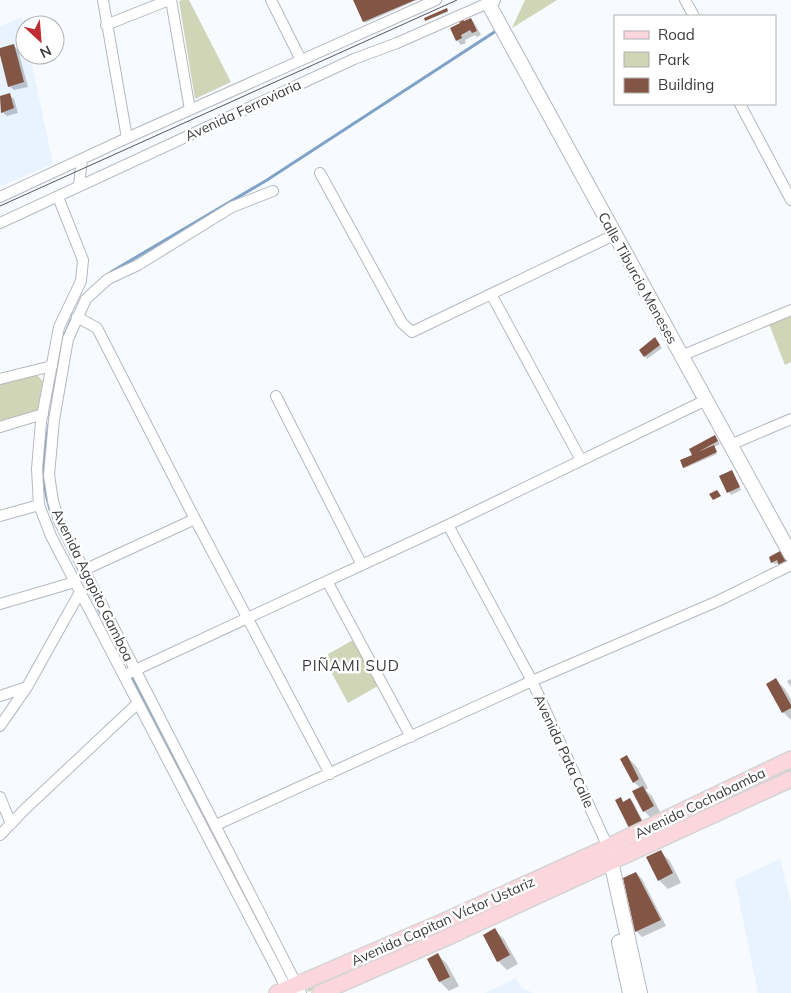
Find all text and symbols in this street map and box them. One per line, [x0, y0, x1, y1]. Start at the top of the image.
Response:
north arrow [15, 15, 65, 65]
legend [614, 15, 776, 105]
text: Road [658, 25, 695, 44]
text: N [37, 41, 54, 62]
text: Park [658, 50, 690, 69]
street label: Avenida Ferroviaria [182, 75, 304, 145]
text: Building [658, 75, 714, 94]
street label: Calle Tiburcio Meneses [594, 209, 682, 347]
street label: Avenida Agapito Gamboa [48, 506, 138, 664]
district label: PIÑAMI SUD [302, 656, 400, 675]
street label: Avenida Pata Calle [530, 691, 598, 811]
street label: Avenida Cochabamba [632, 763, 768, 843]
street label: Avenida Capitan Víctor Ustariz [348, 872, 538, 970]

